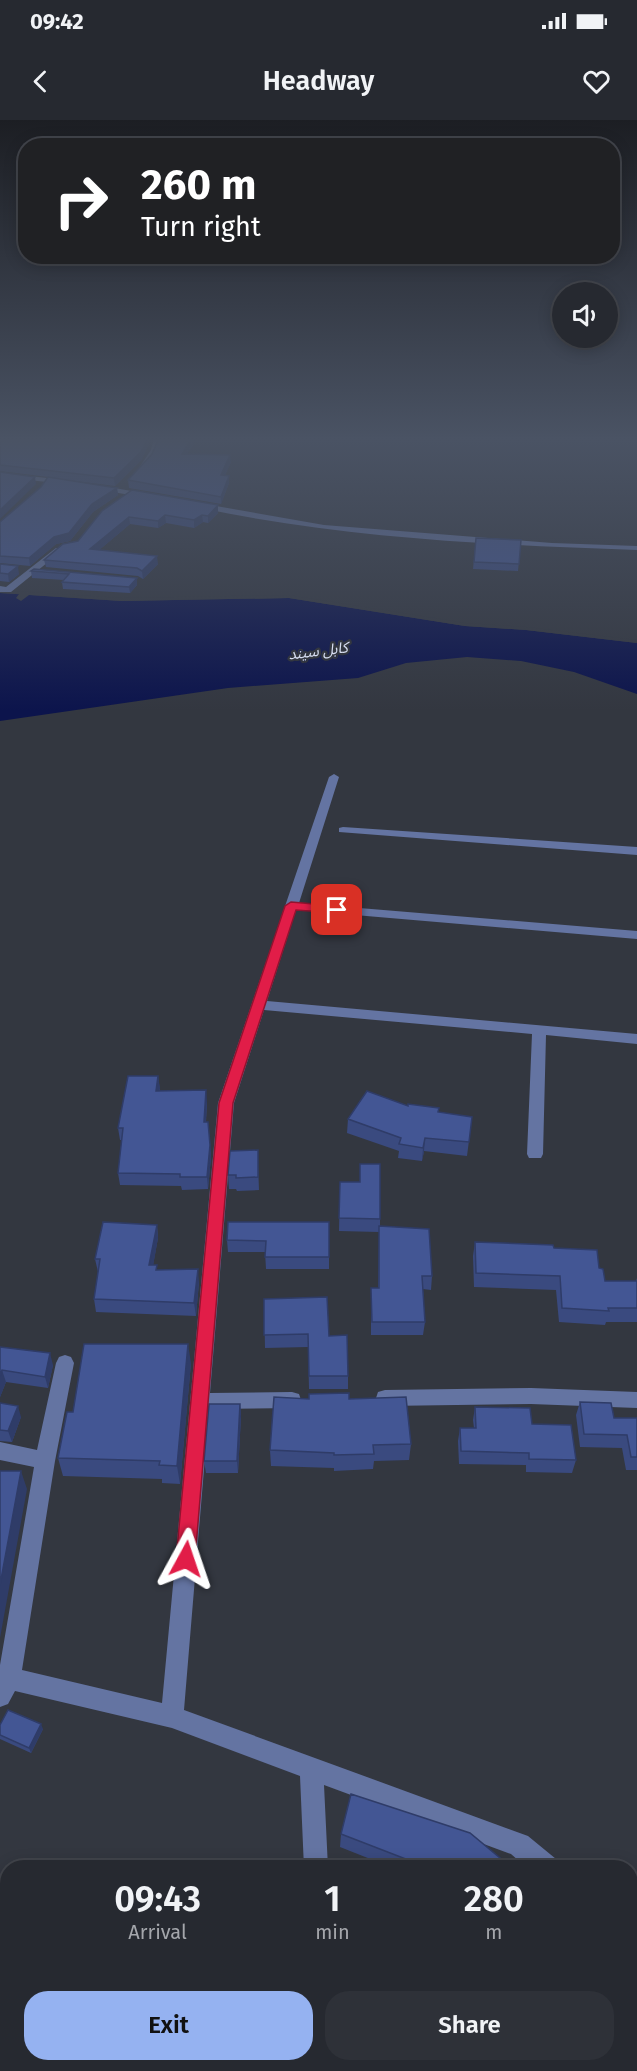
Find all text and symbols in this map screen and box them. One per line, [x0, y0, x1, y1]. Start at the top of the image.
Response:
text: 09:42 [30, 8, 84, 35]
icon: back [24, 65, 57, 98]
text: Headway [263, 65, 374, 97]
icon: heart [580, 65, 613, 98]
text: 260 m [141, 160, 256, 210]
icon: right [42, 162, 120, 240]
text: Turn right [141, 211, 261, 243]
map controls [552, 282, 618, 348]
button: sound [552, 282, 618, 348]
water label: کابل سيند [287, 638, 352, 664]
pin [311, 884, 362, 935]
icon: arrive [320, 893, 353, 926]
position arrow [154, 1527, 218, 1591]
text: 09:43 [114, 1877, 201, 1921]
text: 1 [324, 1877, 341, 1921]
text: 280 [464, 1877, 524, 1921]
text: Arrival [128, 1920, 187, 1944]
text: min [315, 1920, 350, 1944]
text: m [485, 1920, 502, 1944]
button: Exit [24, 1991, 313, 2060]
button: Share [325, 1991, 614, 2060]

